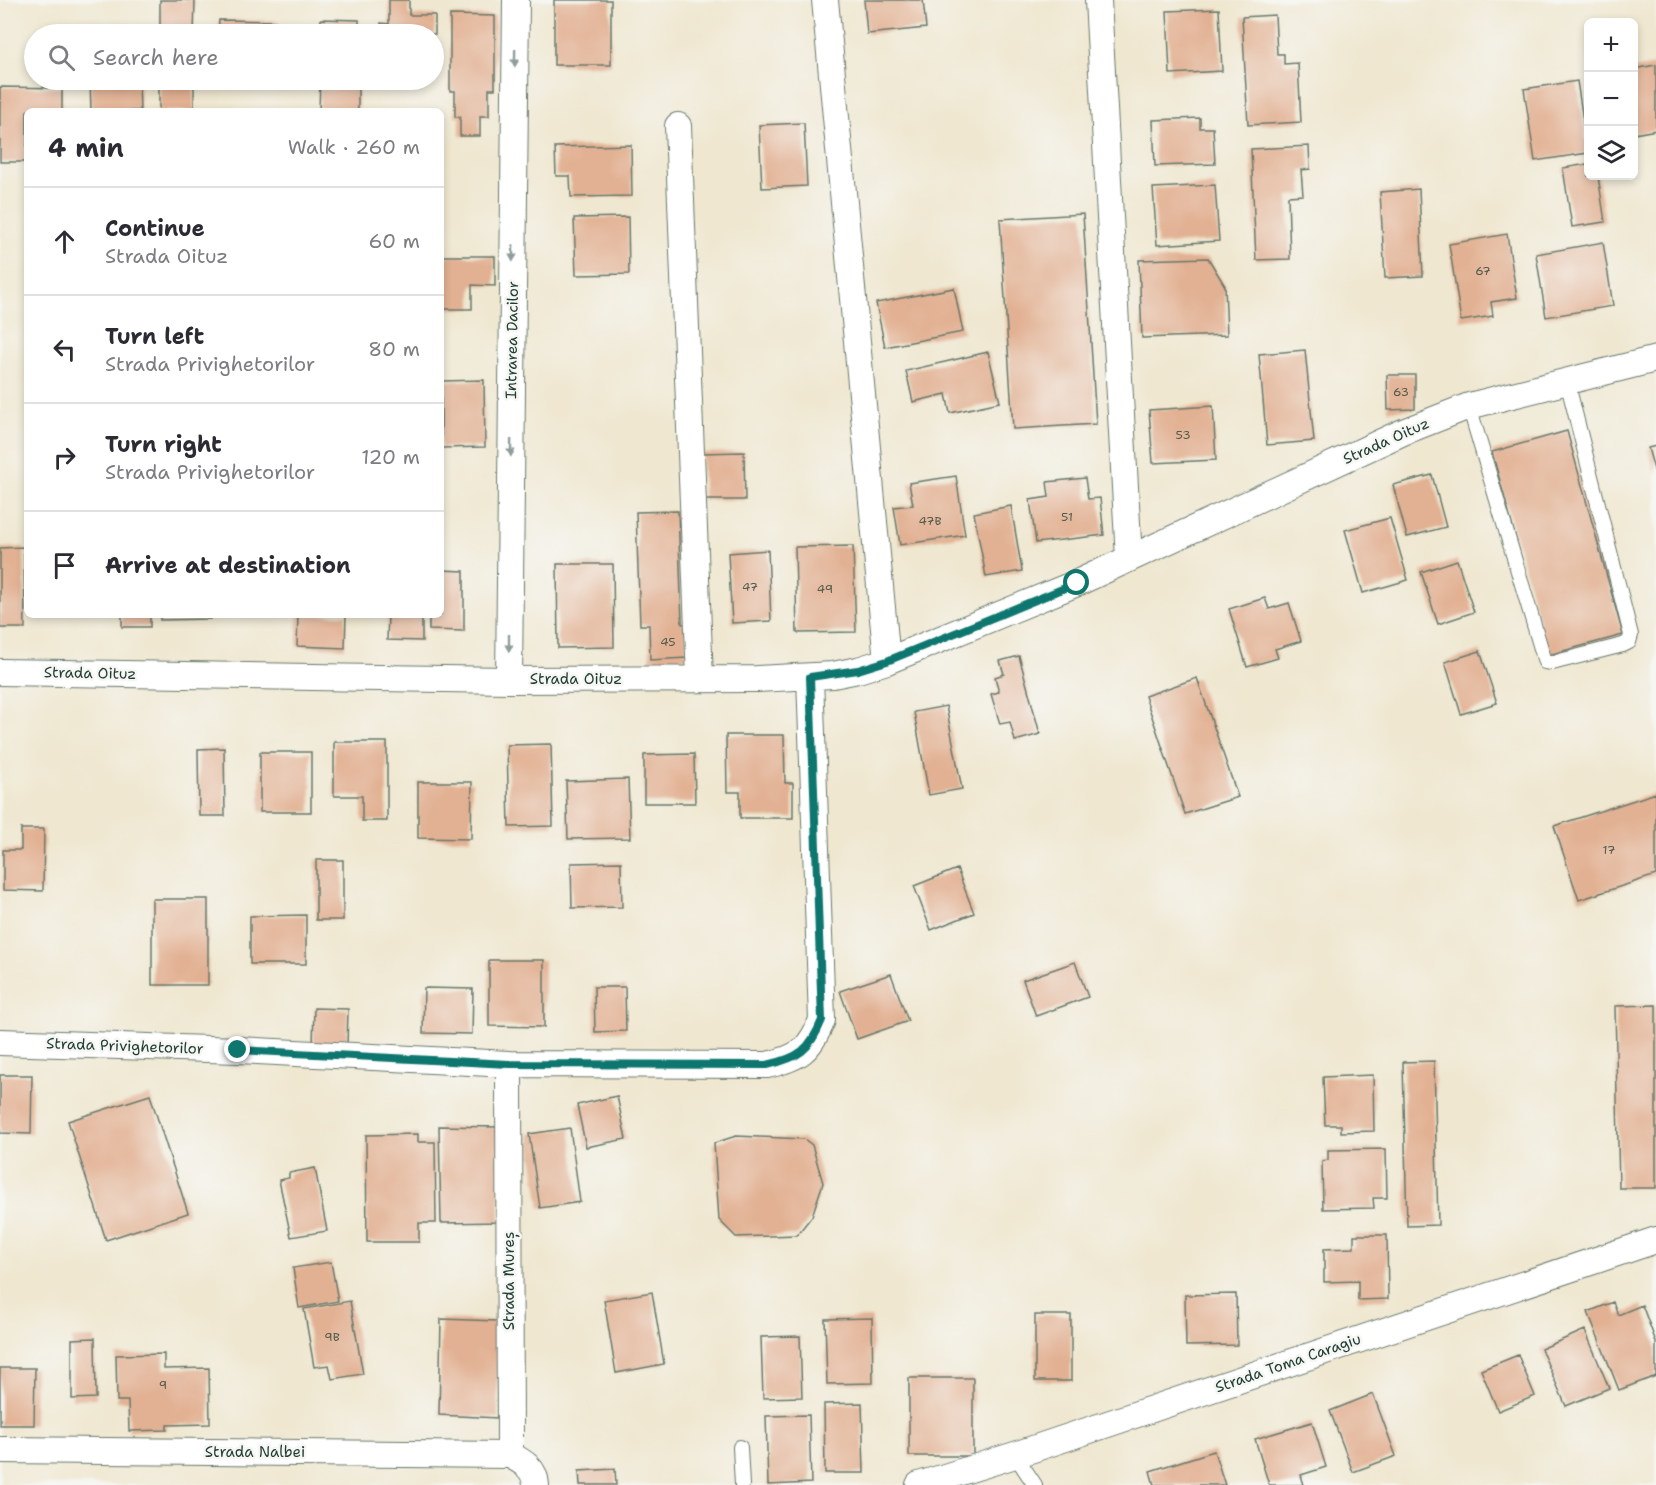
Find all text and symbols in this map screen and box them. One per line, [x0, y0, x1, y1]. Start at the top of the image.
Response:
map controls [1584, 18, 1638, 180]
button: + [1584, 18, 1638, 72]
search box [24, 24, 444, 90]
icon: search [45, 41, 78, 74]
text: Search here [93, 43, 219, 72]
one-way arrow [510, 49, 520, 68]
button: − [1584, 72, 1638, 126]
button: layers [1584, 126, 1638, 180]
text: 4 min [48, 130, 124, 165]
text: Walk · 260 m [288, 134, 420, 160]
text: Continue [105, 214, 205, 243]
icon: ahead [48, 225, 81, 258]
text: 60 m [368, 228, 420, 254]
text: Strada Oituz [105, 243, 228, 269]
one-way arrow [508, 244, 518, 263]
house number: 67 [1475, 263, 1491, 279]
street label: Intrarea Dacilor [501, 281, 523, 399]
text: Turn left [105, 322, 204, 351]
icon: left [48, 333, 81, 366]
text: 80 m [368, 336, 420, 362]
text: Strada Privighetorilor [105, 351, 315, 377]
house number: 63 [1393, 384, 1409, 400]
street label: Strada Oituz [1340, 413, 1432, 469]
house number: 53 [1175, 427, 1191, 443]
text: Turn right [105, 430, 222, 459]
one-way arrow [506, 439, 516, 458]
icon: right [48, 441, 81, 474]
text: 120 m [361, 444, 420, 470]
text: Strada Privighetorilor [105, 459, 315, 485]
house number: 51 [1061, 509, 1073, 525]
house number: 47B [918, 513, 942, 529]
icon: arrive [48, 549, 81, 582]
text: Arrive at destination [105, 551, 351, 580]
route start [1063, 569, 1089, 595]
house number: 47 [742, 579, 758, 595]
house number: 49 [817, 581, 833, 597]
one-way arrow [504, 634, 514, 653]
house number: 45 [660, 634, 676, 650]
street label: Strada Oituz [44, 662, 136, 684]
street label: Strada Oituz [530, 669, 622, 689]
house number: 17 [1603, 842, 1615, 858]
street label: Strada Privighetorilor [46, 1033, 204, 1059]
route end [224, 1036, 250, 1062]
street label: Strada Mureș [499, 1232, 520, 1330]
house number: 9B [324, 1329, 340, 1345]
street label: Strada Toma Caragiu [1212, 1329, 1364, 1397]
house number: 9 [159, 1377, 167, 1393]
street label: Strada Nalbei [205, 1442, 305, 1462]

